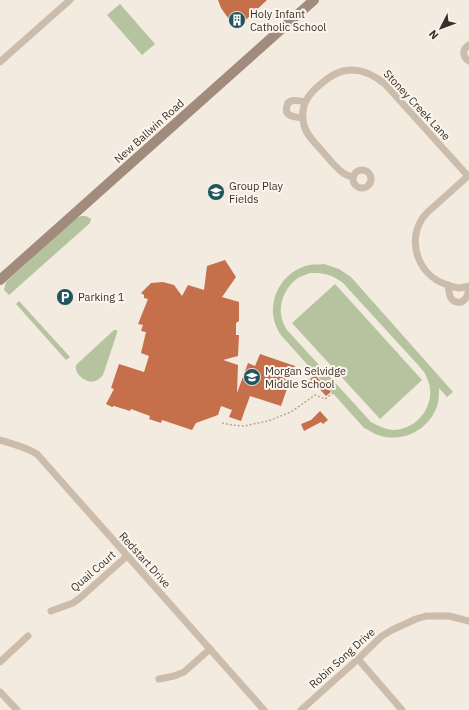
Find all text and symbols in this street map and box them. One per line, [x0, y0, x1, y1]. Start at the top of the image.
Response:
place label: Holy Infant Catholic School [250, 7, 326, 34]
north arrow [421, 8, 461, 48]
building icon: Holy Infant Catholic School [227, 10, 247, 30]
text: N [426, 27, 441, 42]
street label: Stoney Creek Lane [381, 67, 453, 143]
street label: New Ballwin Road [111, 96, 187, 166]
place label: Group Play Fields [229, 179, 283, 206]
school or university icon: Group Play Fields [206, 182, 226, 202]
parking icon: Parking 1 [55, 287, 75, 307]
place label: Parking 1 [78, 290, 125, 304]
place label: Morgan Selvidge Middle School [265, 364, 346, 391]
school or university icon: Morgan Selvidge Middle School [242, 367, 262, 387]
street label: Redstart Drive [116, 529, 174, 591]
street label: Quail Court [67, 547, 119, 594]
street label: Robin Song Drive [306, 625, 378, 691]

